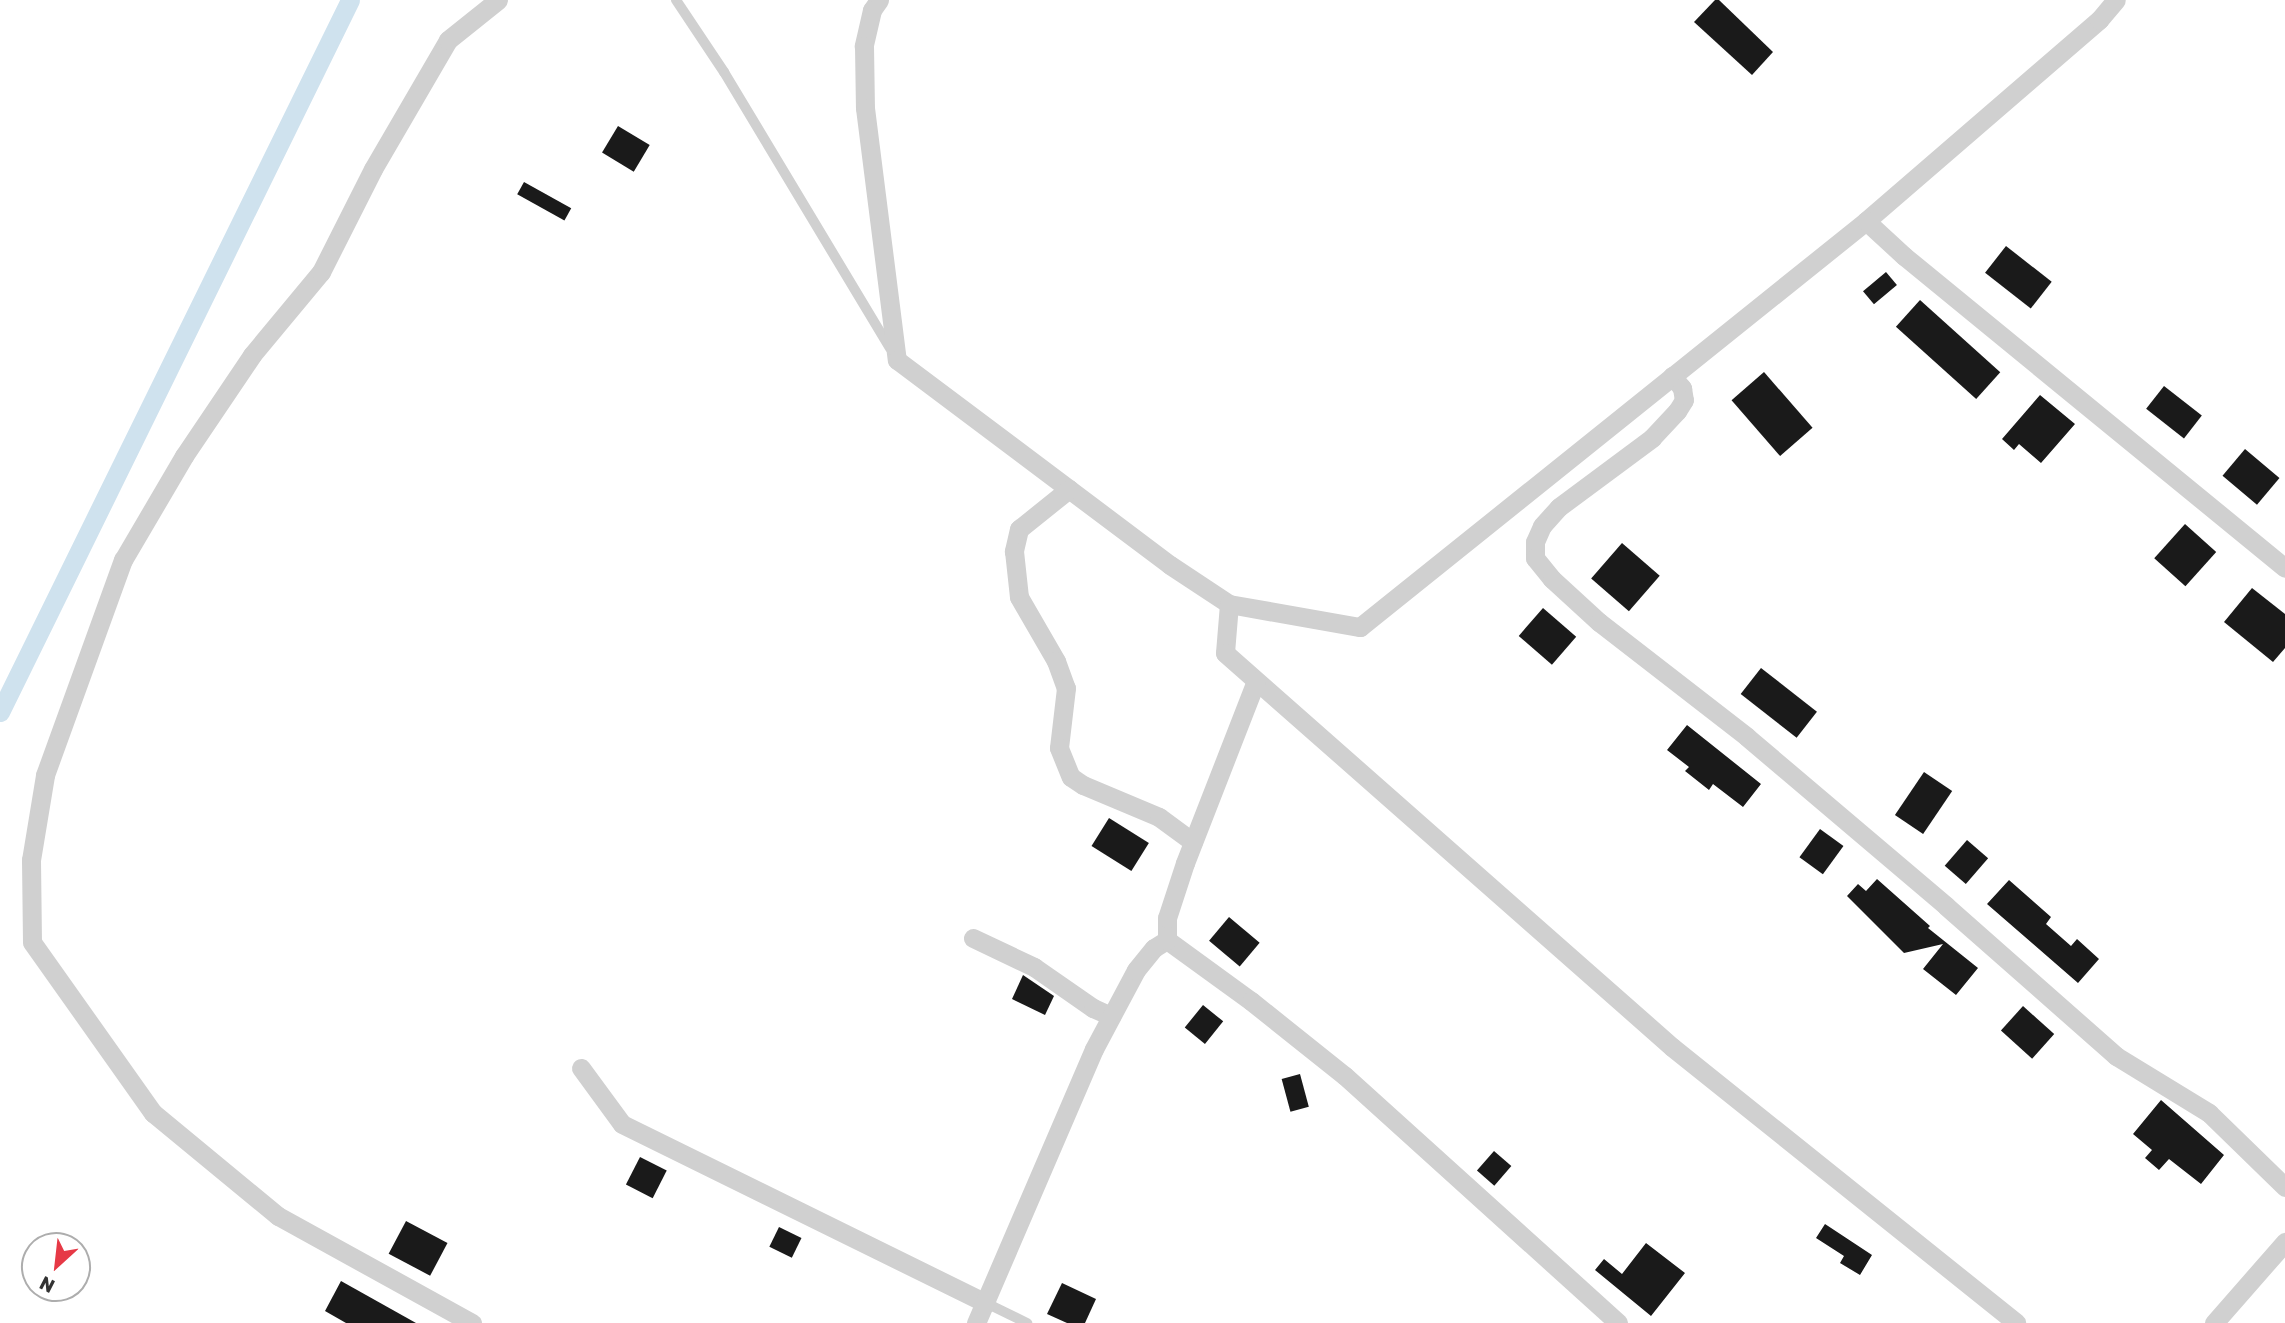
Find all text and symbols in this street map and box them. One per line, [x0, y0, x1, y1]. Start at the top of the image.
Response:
north arrow [21, 1232, 91, 1302]
text: N [36, 1271, 58, 1298]

